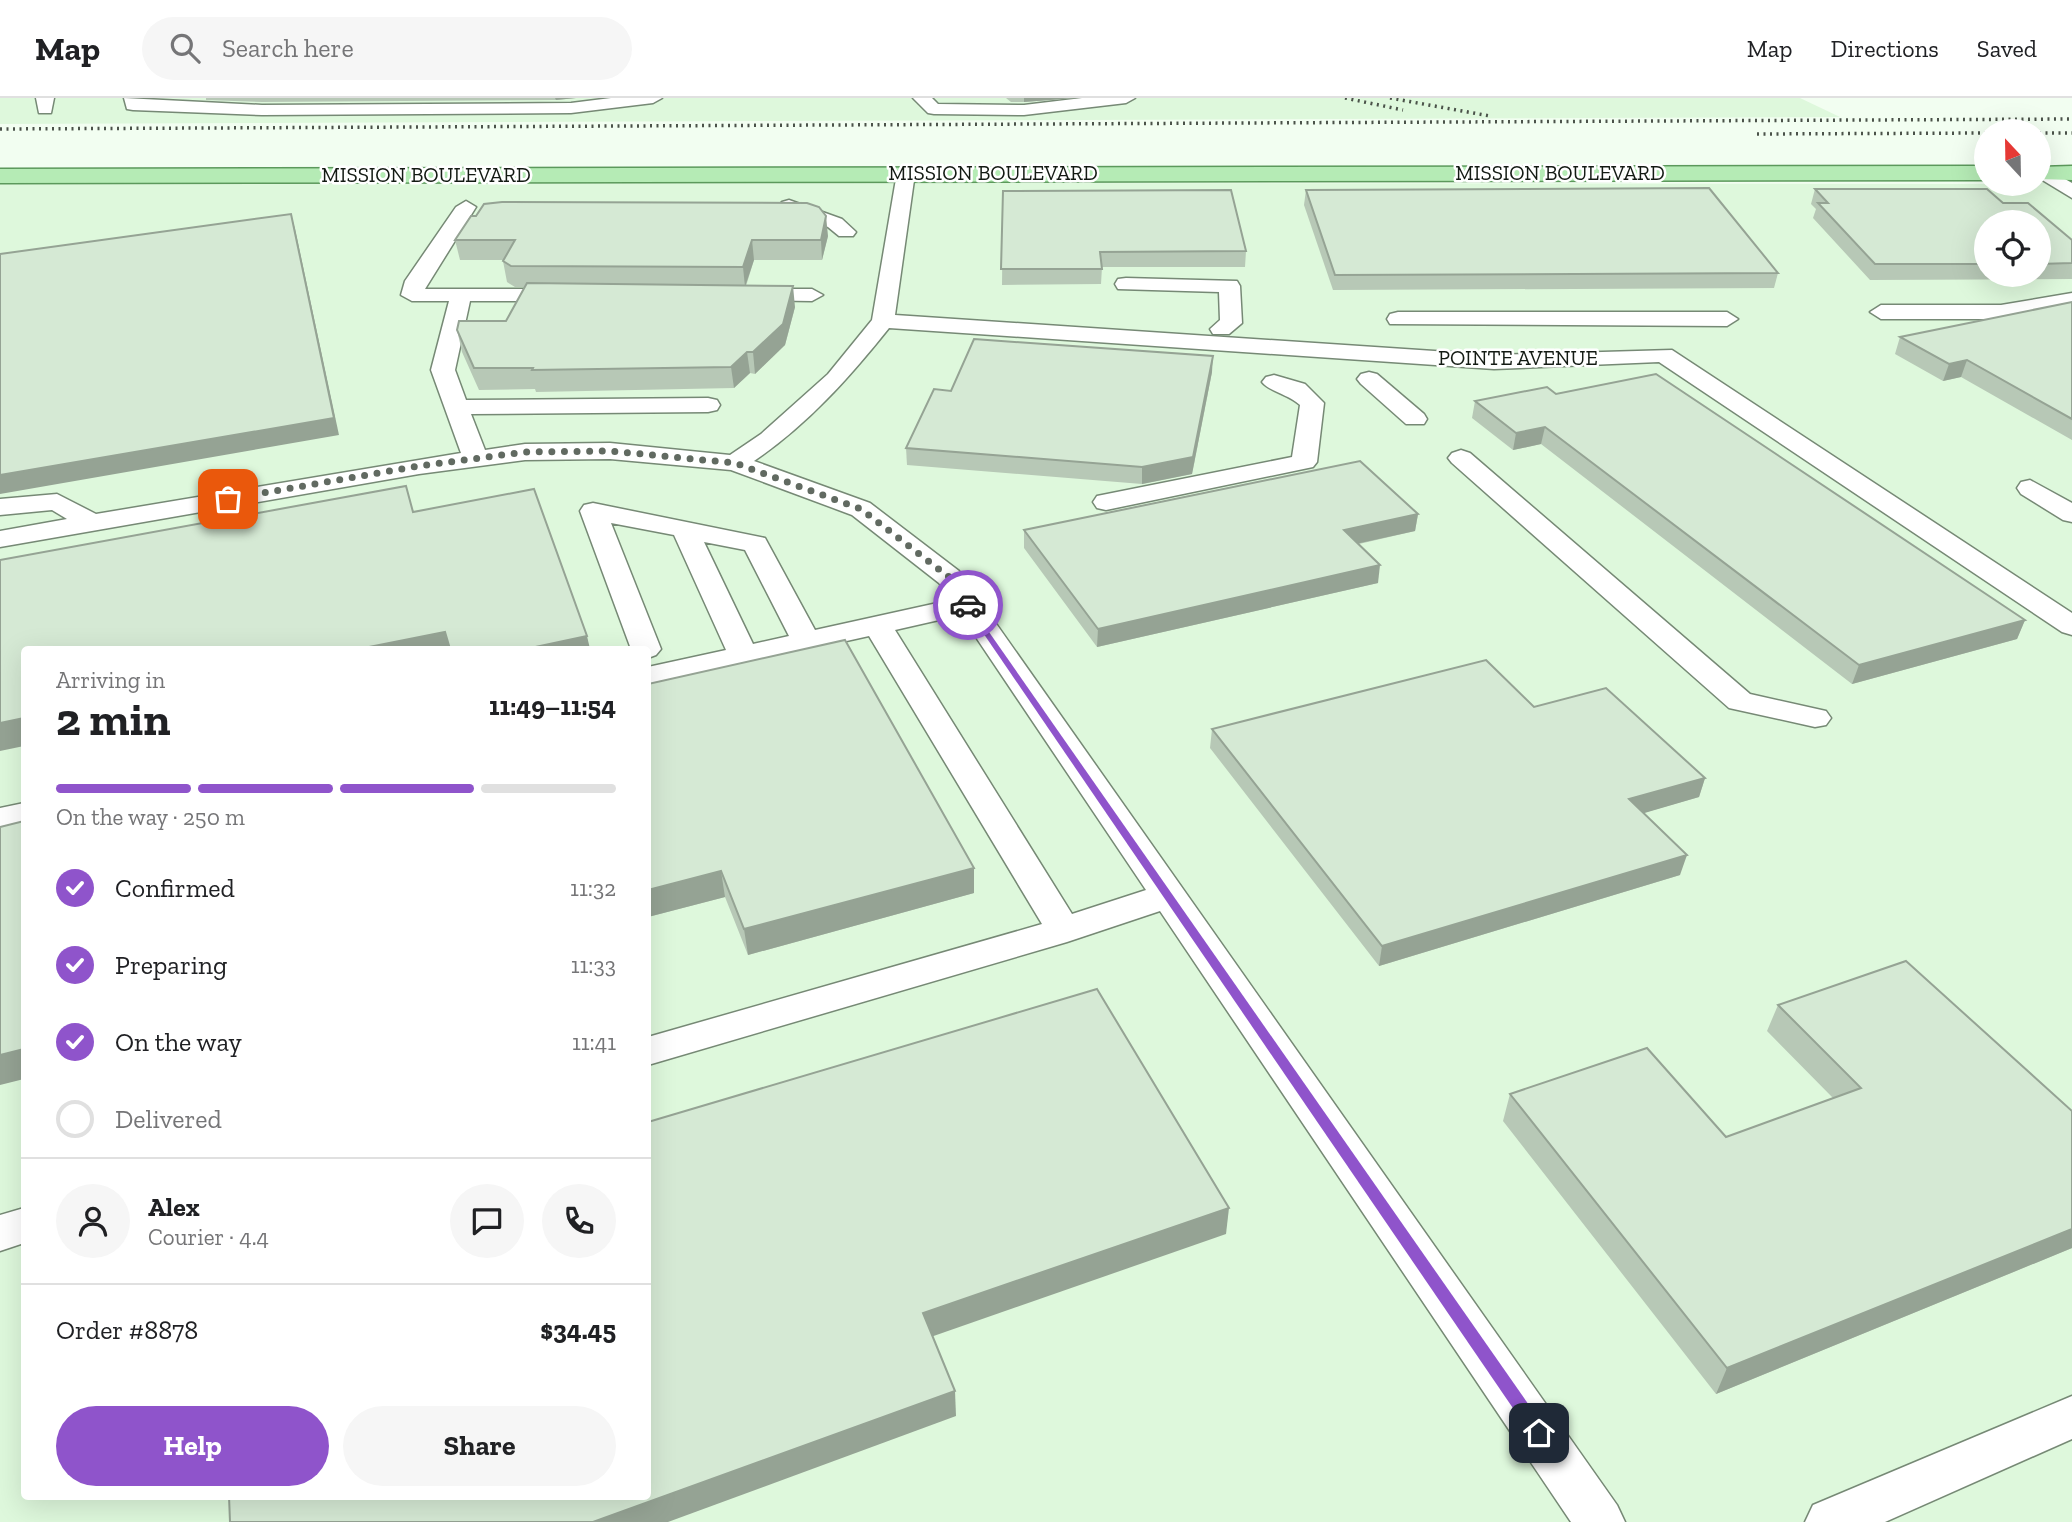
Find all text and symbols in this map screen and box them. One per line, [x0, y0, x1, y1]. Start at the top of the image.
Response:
search box [142, 17, 632, 80]
text: Map [35, 29, 100, 68]
icon: search [166, 29, 204, 67]
text: Search here [222, 32, 354, 64]
text: Map [1747, 34, 1793, 63]
text: Directions [1831, 34, 1939, 63]
text: Saved [1977, 34, 2037, 63]
north arrow [1974, 119, 2051, 196]
map controls [1974, 119, 2051, 287]
street label: MISSION BOULEVARD [888, 160, 1098, 185]
street label: MISSION BOULEVARD [1455, 160, 1665, 185]
street label: MISSION BOULEVARD [321, 162, 531, 187]
button: locate [1974, 210, 2051, 287]
street label: POINTE AVENUE [1438, 345, 1598, 370]
pin [198, 469, 258, 529]
icon: bag [209, 480, 247, 518]
courier [933, 570, 1003, 640]
icon: car [949, 586, 987, 624]
text: Arriving in [56, 666, 165, 694]
text: 11:49–11:54 [489, 690, 616, 722]
text: 2 min [56, 692, 171, 747]
text: On the way · 250 m [56, 803, 245, 831]
icon: check [56, 869, 94, 907]
text: Confirmed [115, 872, 235, 904]
text: 11:32 [570, 874, 616, 902]
icon: check [56, 946, 94, 984]
text: Preparing [115, 949, 227, 981]
text: 11:33 [571, 951, 616, 979]
icon: check [56, 1023, 94, 1061]
text: On the way [115, 1026, 242, 1058]
text: 11:41 [572, 1028, 616, 1056]
text: Delivered [115, 1103, 222, 1135]
button: person [56, 1184, 130, 1258]
button: chat [450, 1184, 524, 1258]
button: phone [542, 1184, 616, 1258]
text: Alex [148, 1191, 200, 1223]
text: Courier · 4.4 [148, 1223, 269, 1251]
text: Order #8878 [56, 1314, 198, 1346]
text: $34.45 [540, 1314, 616, 1346]
pin [1509, 1403, 1569, 1463]
button: Help [56, 1406, 329, 1486]
button: Share [343, 1406, 616, 1486]
icon: home [1520, 1414, 1558, 1452]

